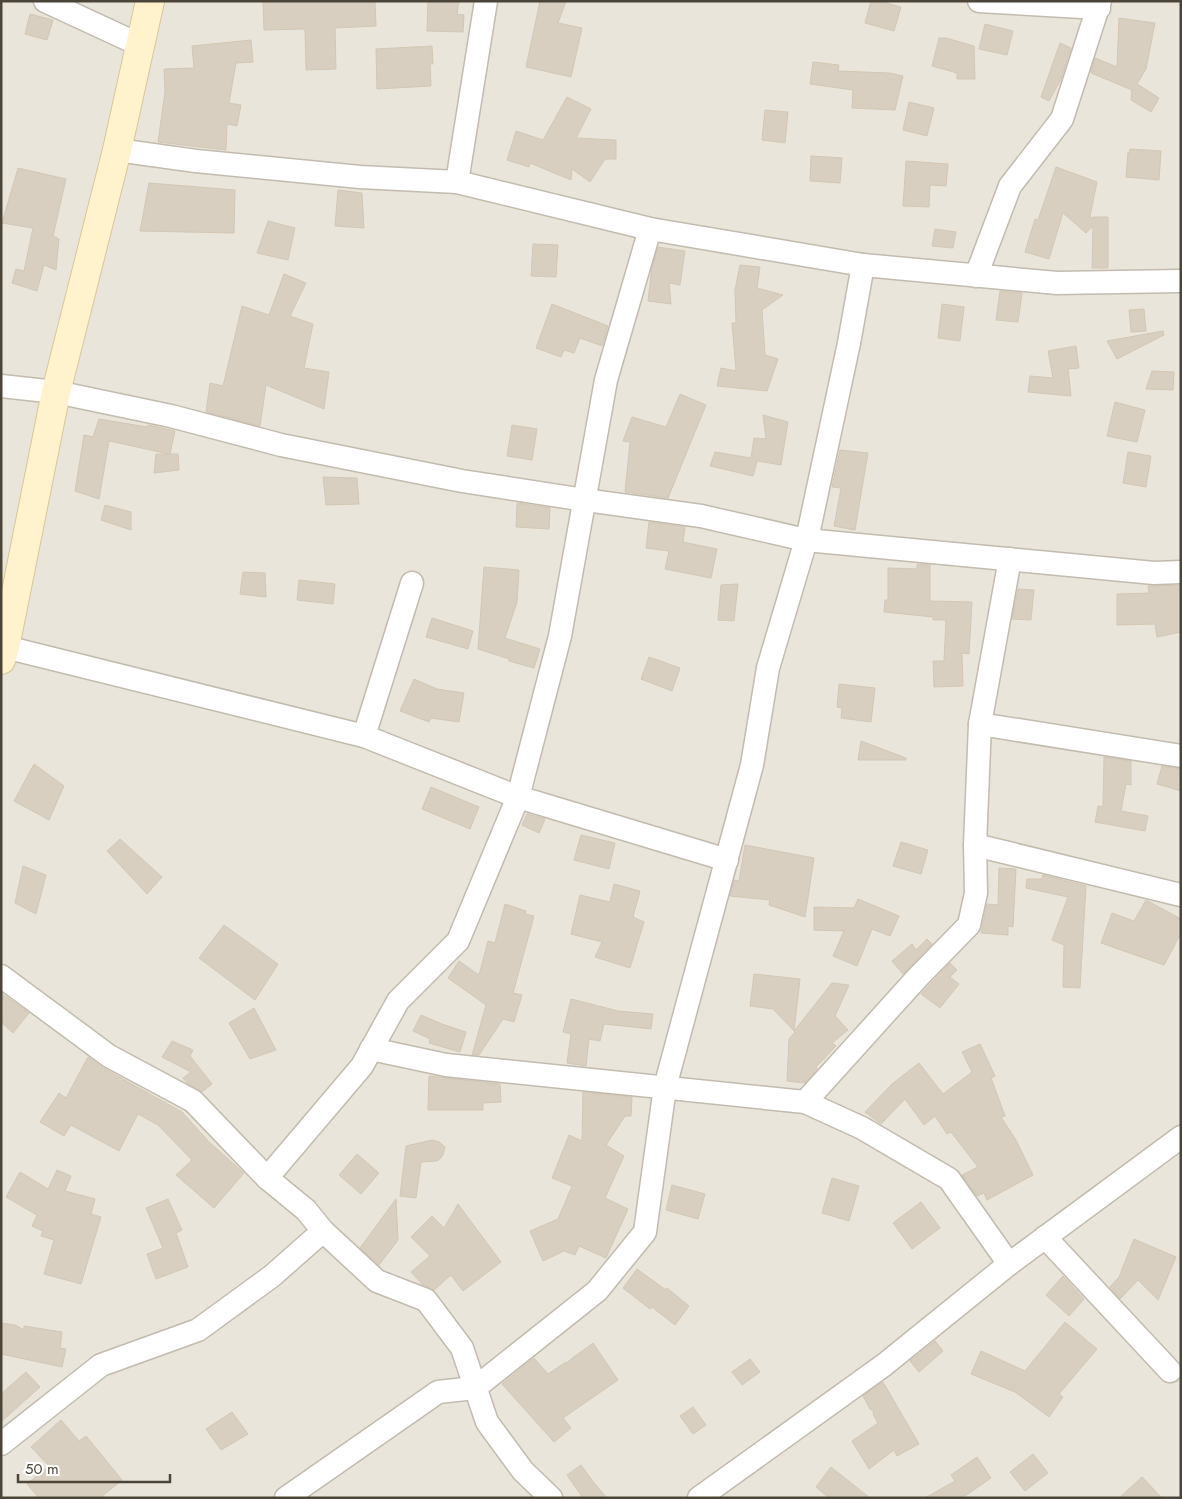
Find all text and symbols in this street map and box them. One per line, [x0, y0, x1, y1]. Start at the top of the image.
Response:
scale bar [18, 1452, 170, 1484]
text: 50 m [25, 1458, 59, 1480]

